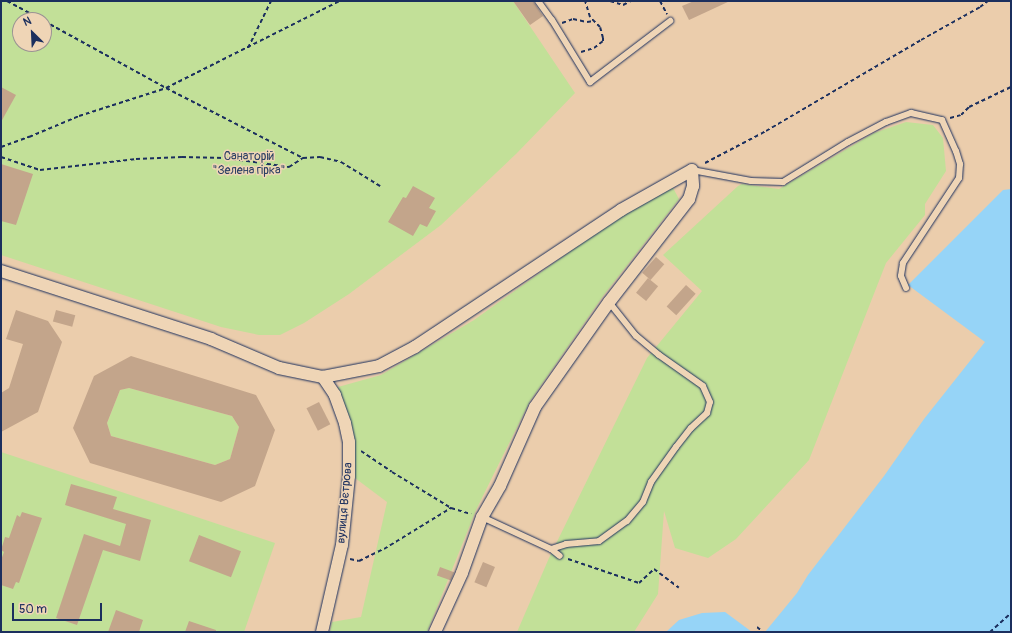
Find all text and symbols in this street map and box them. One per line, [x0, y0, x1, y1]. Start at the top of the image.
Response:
north arrow [12, 12, 52, 52]
text: N [21, 14, 33, 29]
park label: Санаторій "Зелена гірка" [213, 150, 285, 178]
street label: вулиця Вєтрова [334, 462, 356, 544]
scale bar [14, 595, 104, 621]
text: 50 m [19, 602, 47, 617]

